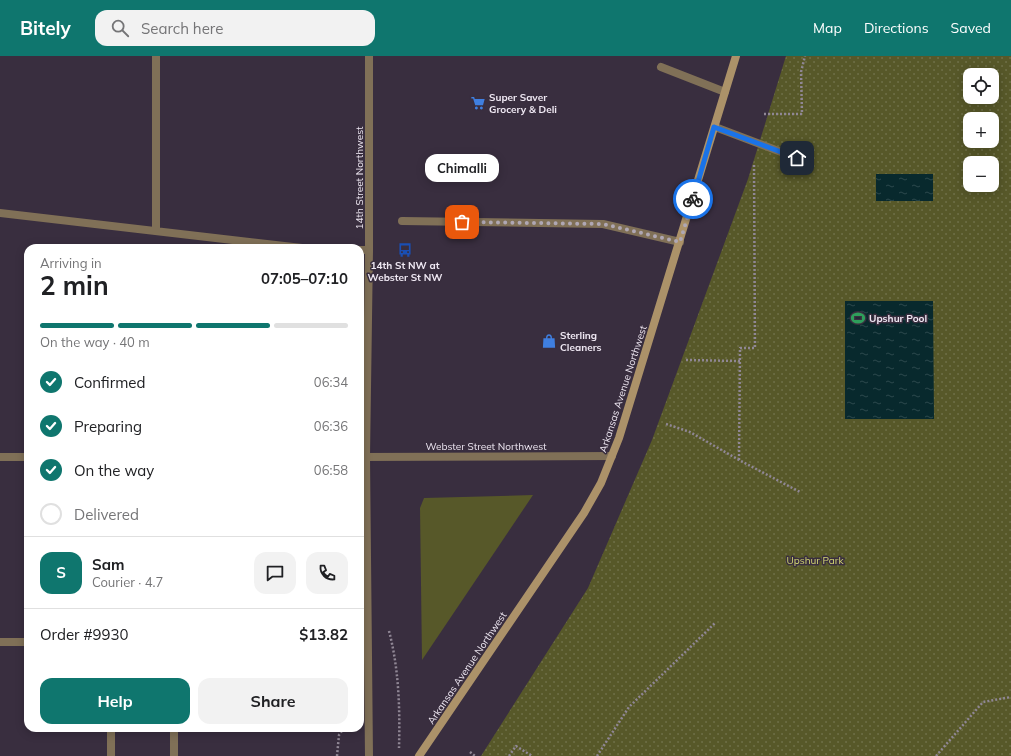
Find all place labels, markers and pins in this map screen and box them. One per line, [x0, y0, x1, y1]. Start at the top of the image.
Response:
place label: Super Saver Grocery & Deli [489, 91, 557, 116]
supermarket icon: Super Saver Grocery & Deli [470, 95, 486, 111]
pin [780, 141, 814, 175]
callout: Chimalli [425, 154, 499, 182]
pin [445, 205, 479, 239]
bus stop icon: 14th St NW at Webster St NW [397, 242, 413, 258]
place label: 14th St NW at Webster St NW [368, 259, 442, 284]
sports icon: Upshur Pool [850, 310, 866, 326]
place label: Upshur Pool [869, 312, 927, 325]
place label: Sterling Cleaners [560, 329, 602, 354]
shop icon: Sterling Cleaners [541, 333, 557, 349]

